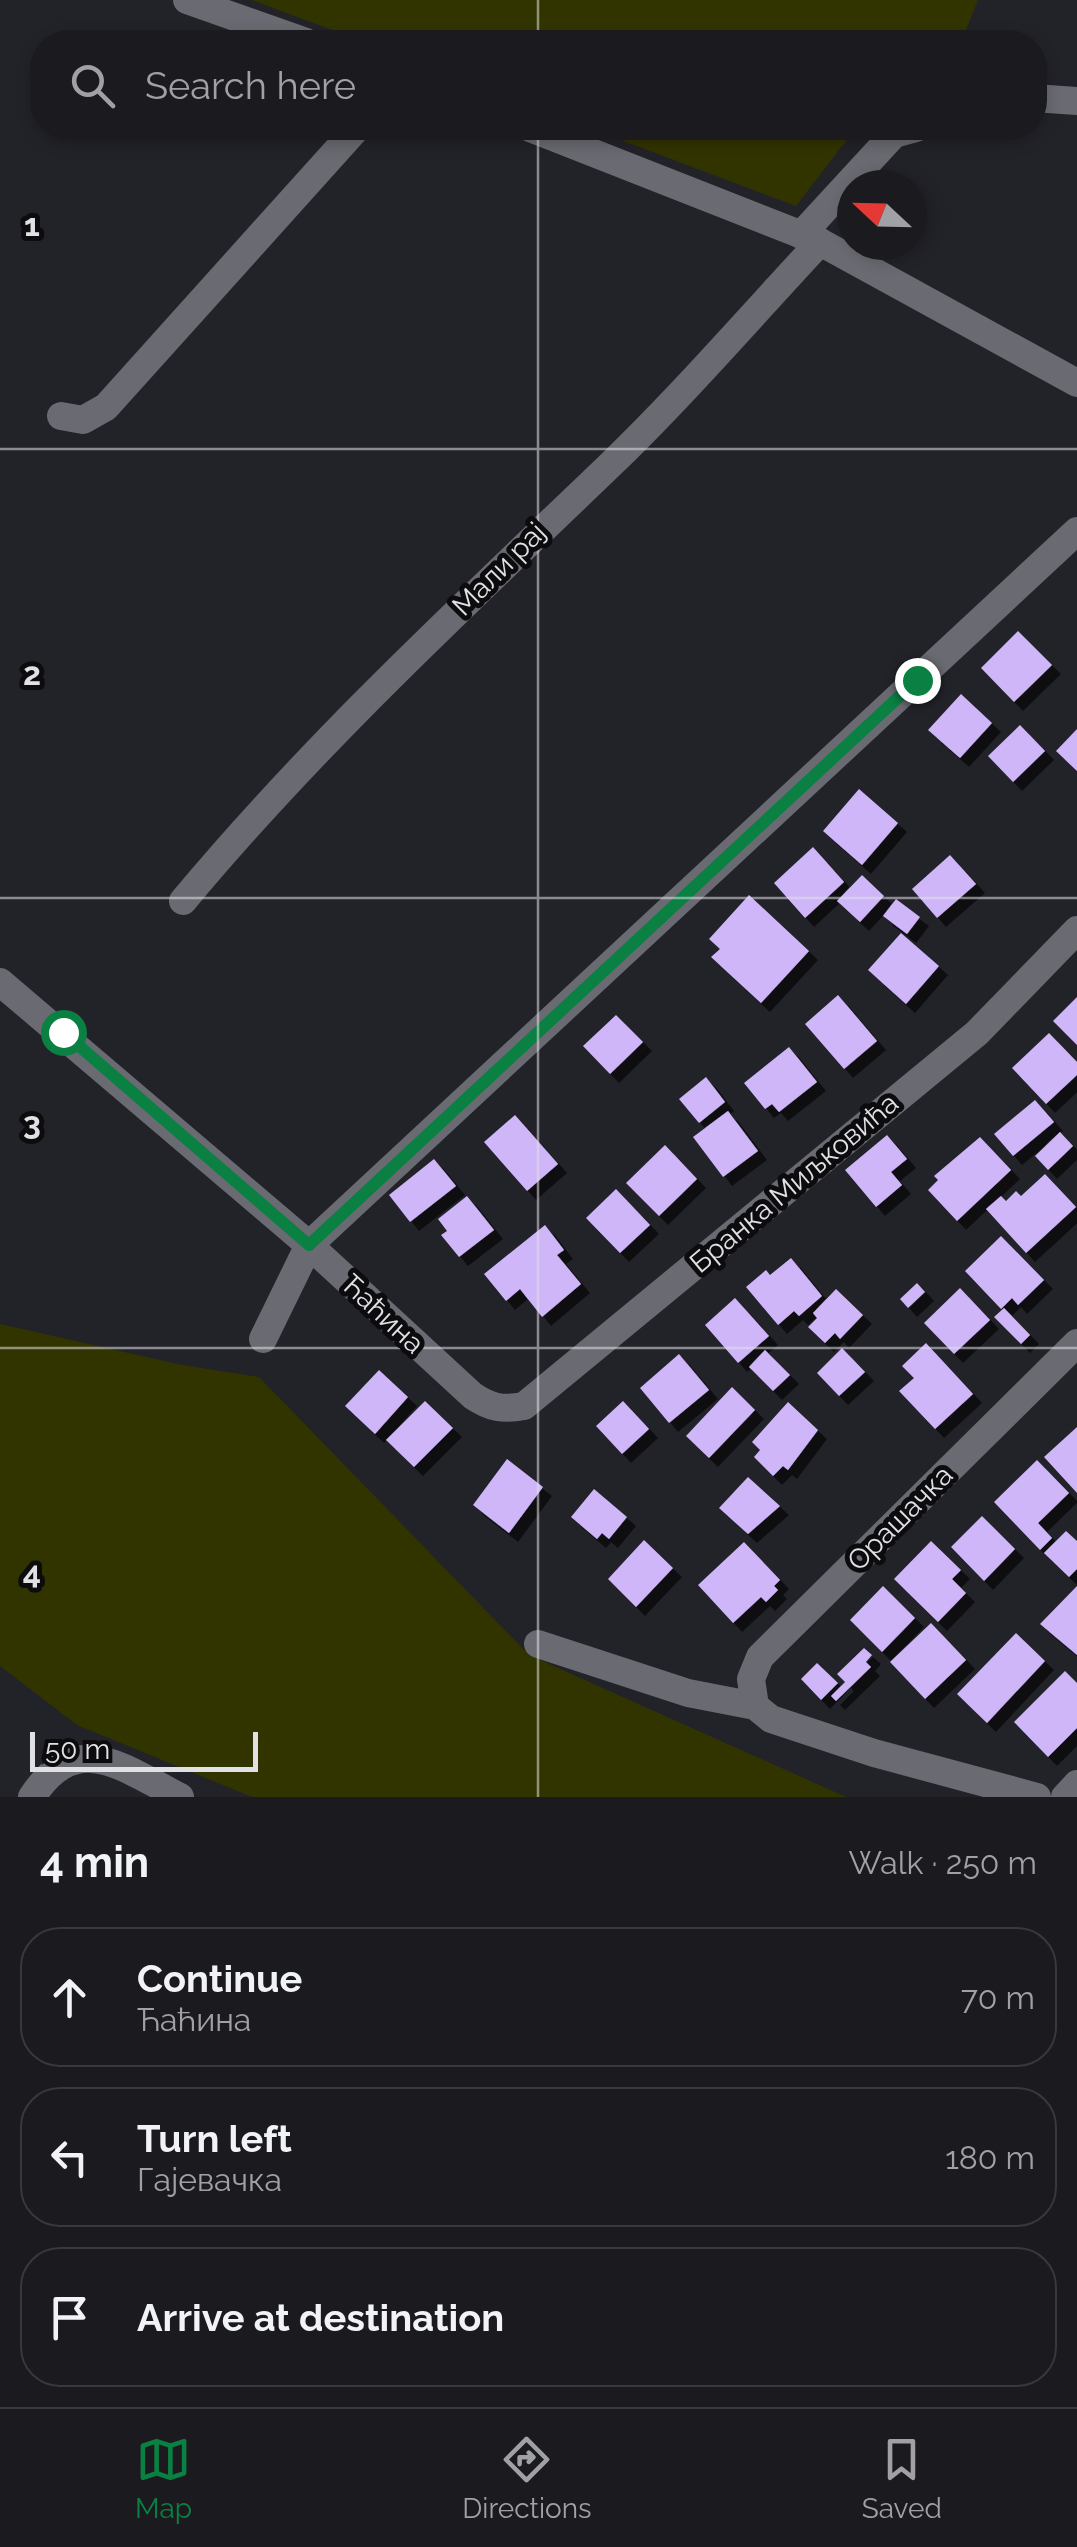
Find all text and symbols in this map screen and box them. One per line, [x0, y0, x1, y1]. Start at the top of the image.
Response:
search box [30, 30, 1047, 140]
icon: search [65, 58, 120, 113]
text: Search here [145, 63, 356, 108]
north arrow [837, 170, 927, 260]
text: 1 [24, 206, 40, 243]
street label: Мали рај [446, 516, 552, 622]
text: 2 [23, 655, 41, 692]
route end [895, 658, 941, 704]
route start [41, 1010, 87, 1056]
street label: Бранка Миљковића [683, 1086, 905, 1280]
text: 3 [23, 1104, 41, 1141]
street label: Ћаћина [335, 1268, 431, 1360]
street label: Орашачка [841, 1459, 959, 1577]
text: 4 [23, 1554, 41, 1591]
scale bar [30, 1727, 258, 1772]
text: 50 m [45, 1733, 110, 1766]
text: 4 min [40, 1838, 149, 1887]
text: Walk · 250 m [848, 1844, 1037, 1881]
text: Continue [137, 1956, 302, 2001]
icon: ahead [42, 1970, 97, 2025]
text: 70 m [961, 1979, 1035, 2016]
text: Ћаћина [137, 2001, 251, 2038]
text: Turn left [137, 2116, 292, 2161]
icon: left [42, 2130, 97, 2185]
text: 180 m [945, 2139, 1035, 2176]
text: Гајевачка [137, 2161, 282, 2198]
icon: arrive [42, 2290, 97, 2345]
text: Arrive at destination [137, 2295, 504, 2340]
tab: Map [135, 2432, 192, 2525]
tab: Directions [462, 2432, 592, 2525]
tab: Saved [862, 2432, 942, 2525]

